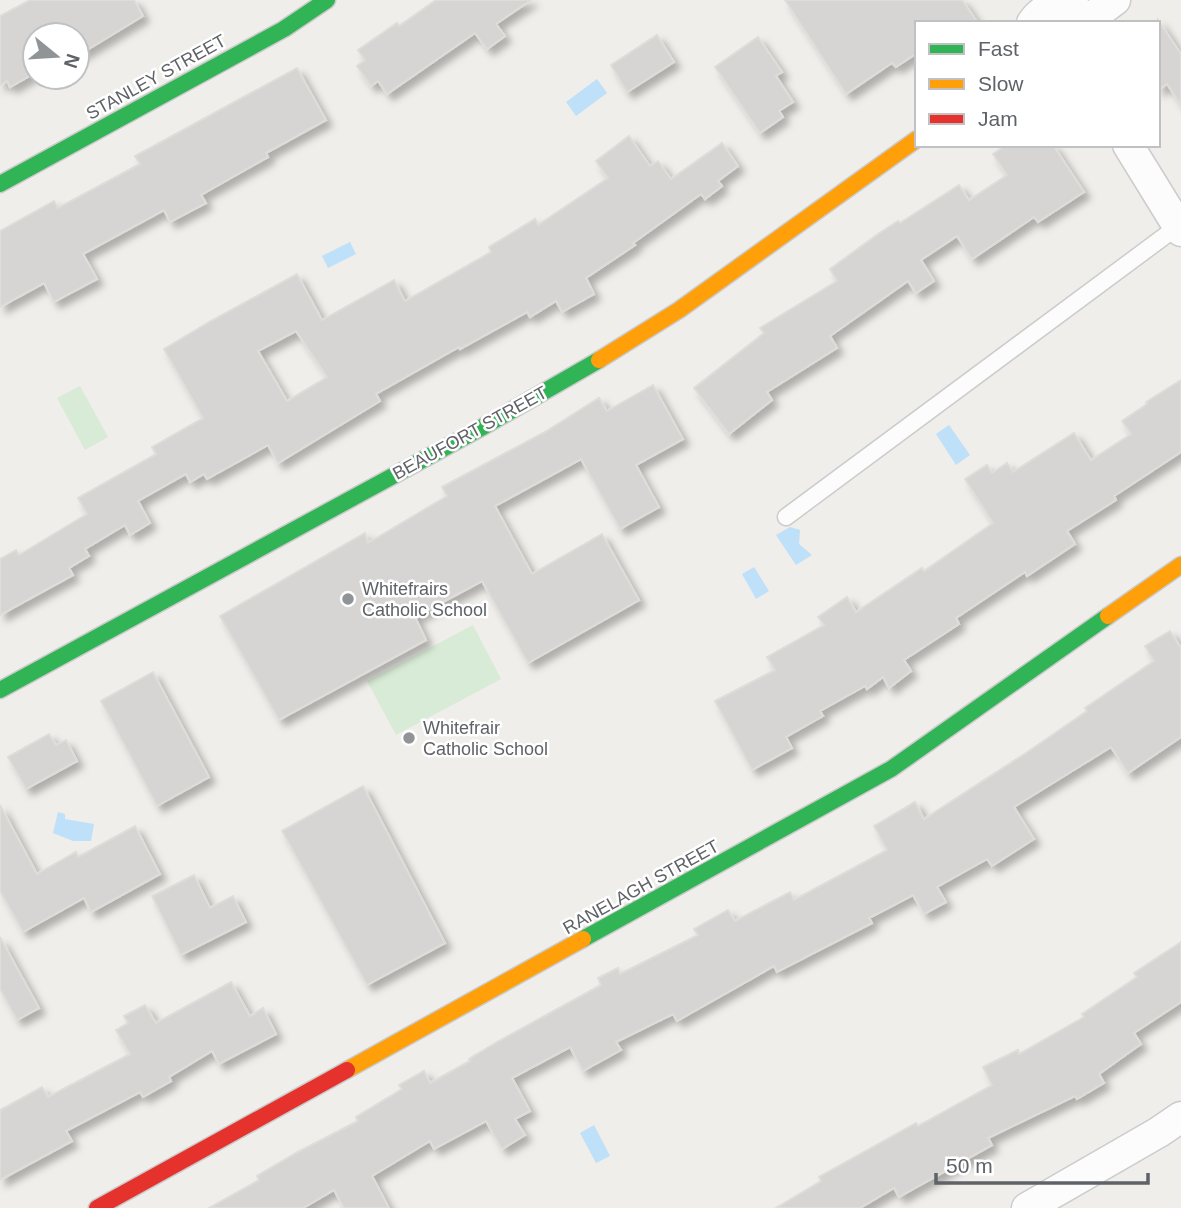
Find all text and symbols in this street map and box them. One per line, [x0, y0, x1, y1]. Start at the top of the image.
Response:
north arrow [21, 21, 91, 91]
legend [915, 21, 1160, 147]
street label: STANLEY STREET [83, 30, 229, 124]
text: Fast [978, 37, 1019, 60]
text: N [60, 51, 84, 71]
text: Slow [978, 72, 1024, 95]
text: Jam [978, 107, 1018, 130]
street label: BEAUFORT STREET [389, 382, 551, 484]
place label: Whitefrairs Catholic School [362, 579, 487, 620]
marker: Whitefrairs Catholic School [340, 591, 356, 607]
place label: Whitefrair Catholic School [423, 718, 548, 759]
marker: Whitefrair Catholic School [401, 730, 417, 746]
street label: RANELAGH STREET [560, 836, 722, 938]
scale bar [936, 1142, 1148, 1186]
text: 50 m [946, 1154, 993, 1177]

